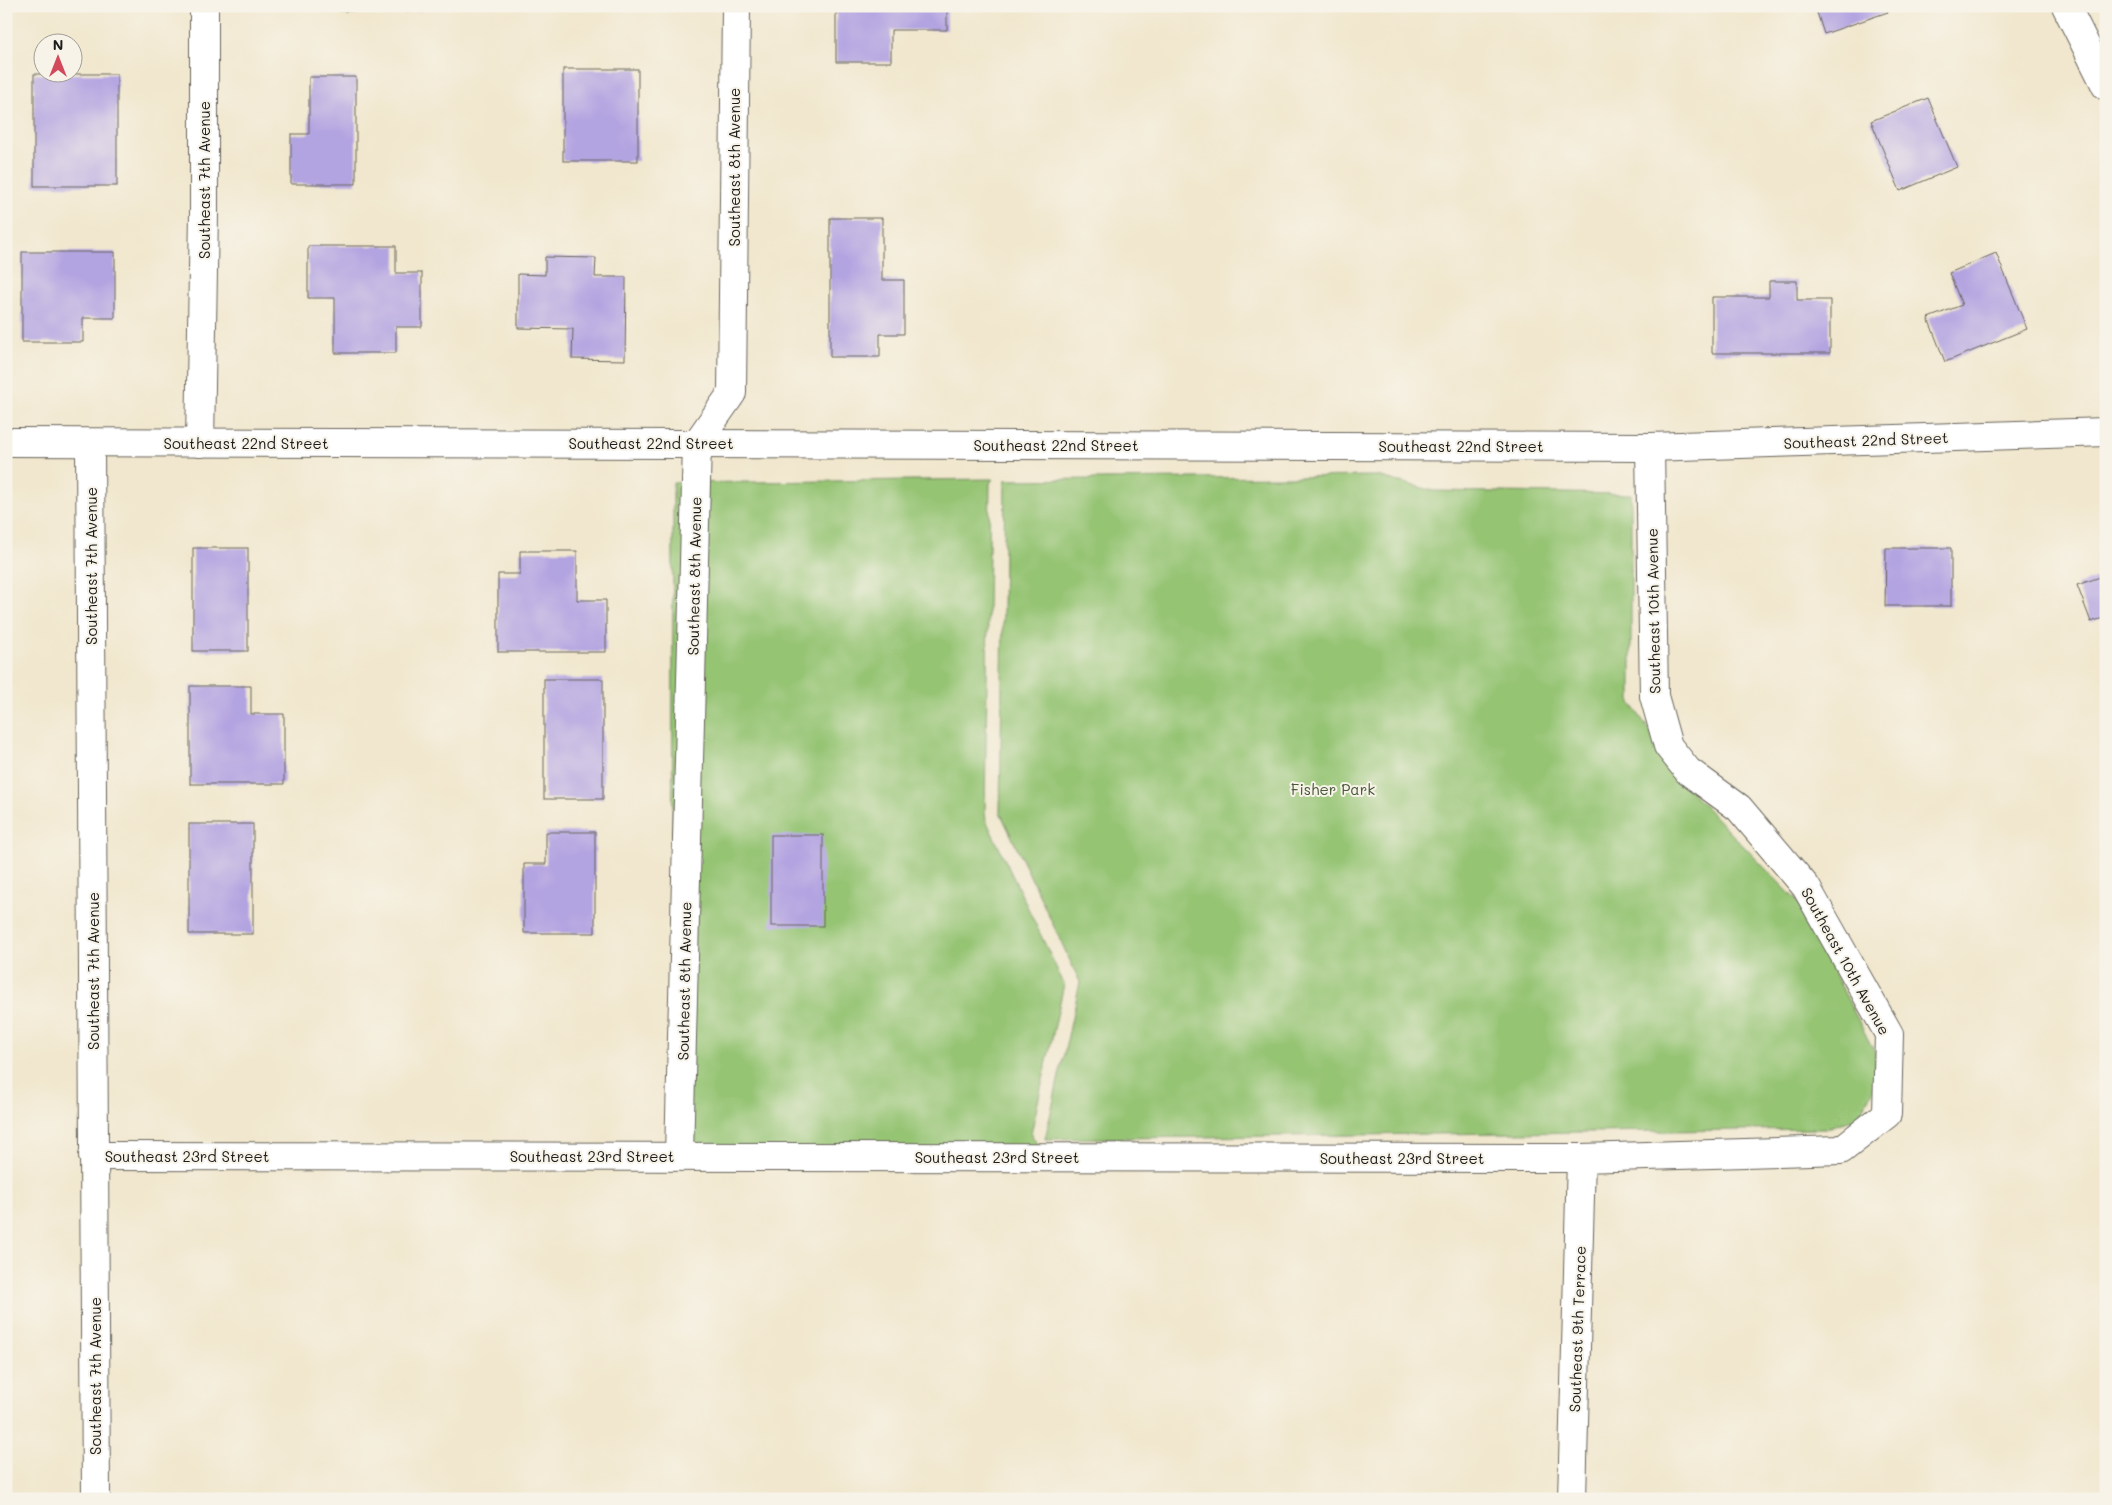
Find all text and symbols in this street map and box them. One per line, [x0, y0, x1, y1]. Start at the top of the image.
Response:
north arrow [32, 32, 82, 82]
text: N [53, 35, 63, 54]
street label: Southeast 8th Avenue [724, 88, 744, 246]
street label: Southeast 7th Avenue [194, 101, 214, 259]
street label: Southeast 22nd Street [1783, 427, 1949, 453]
street label: Southeast 22nd Street [163, 433, 329, 453]
street label: Southeast 22nd Street [568, 433, 734, 453]
street label: Southeast 22nd Street [973, 435, 1139, 455]
street label: Southeast 22nd Street [1378, 436, 1544, 456]
street label: Southeast 7th Avenue [81, 487, 101, 645]
street label: Southeast 8th Avenue [683, 496, 705, 656]
street label: Southeast 10th Avenue [1642, 528, 1664, 694]
park label: Fisher Park [1291, 779, 1375, 799]
street label: Southeast 10th Avenue [1797, 884, 1895, 1038]
street label: Southeast 7th Avenue [83, 892, 103, 1050]
street label: Southeast 8th Avenue [673, 901, 695, 1061]
street label: Southeast 23rd Street [105, 1146, 269, 1166]
street label: Southeast 23rd Street [510, 1146, 674, 1166]
street label: Southeast 23rd Street [915, 1147, 1079, 1167]
street label: Southeast 23rd Street [1320, 1148, 1484, 1168]
street label: Southeast 9th Terrace [1564, 1245, 1590, 1413]
street label: Southeast 7th Avenue [85, 1297, 105, 1455]

